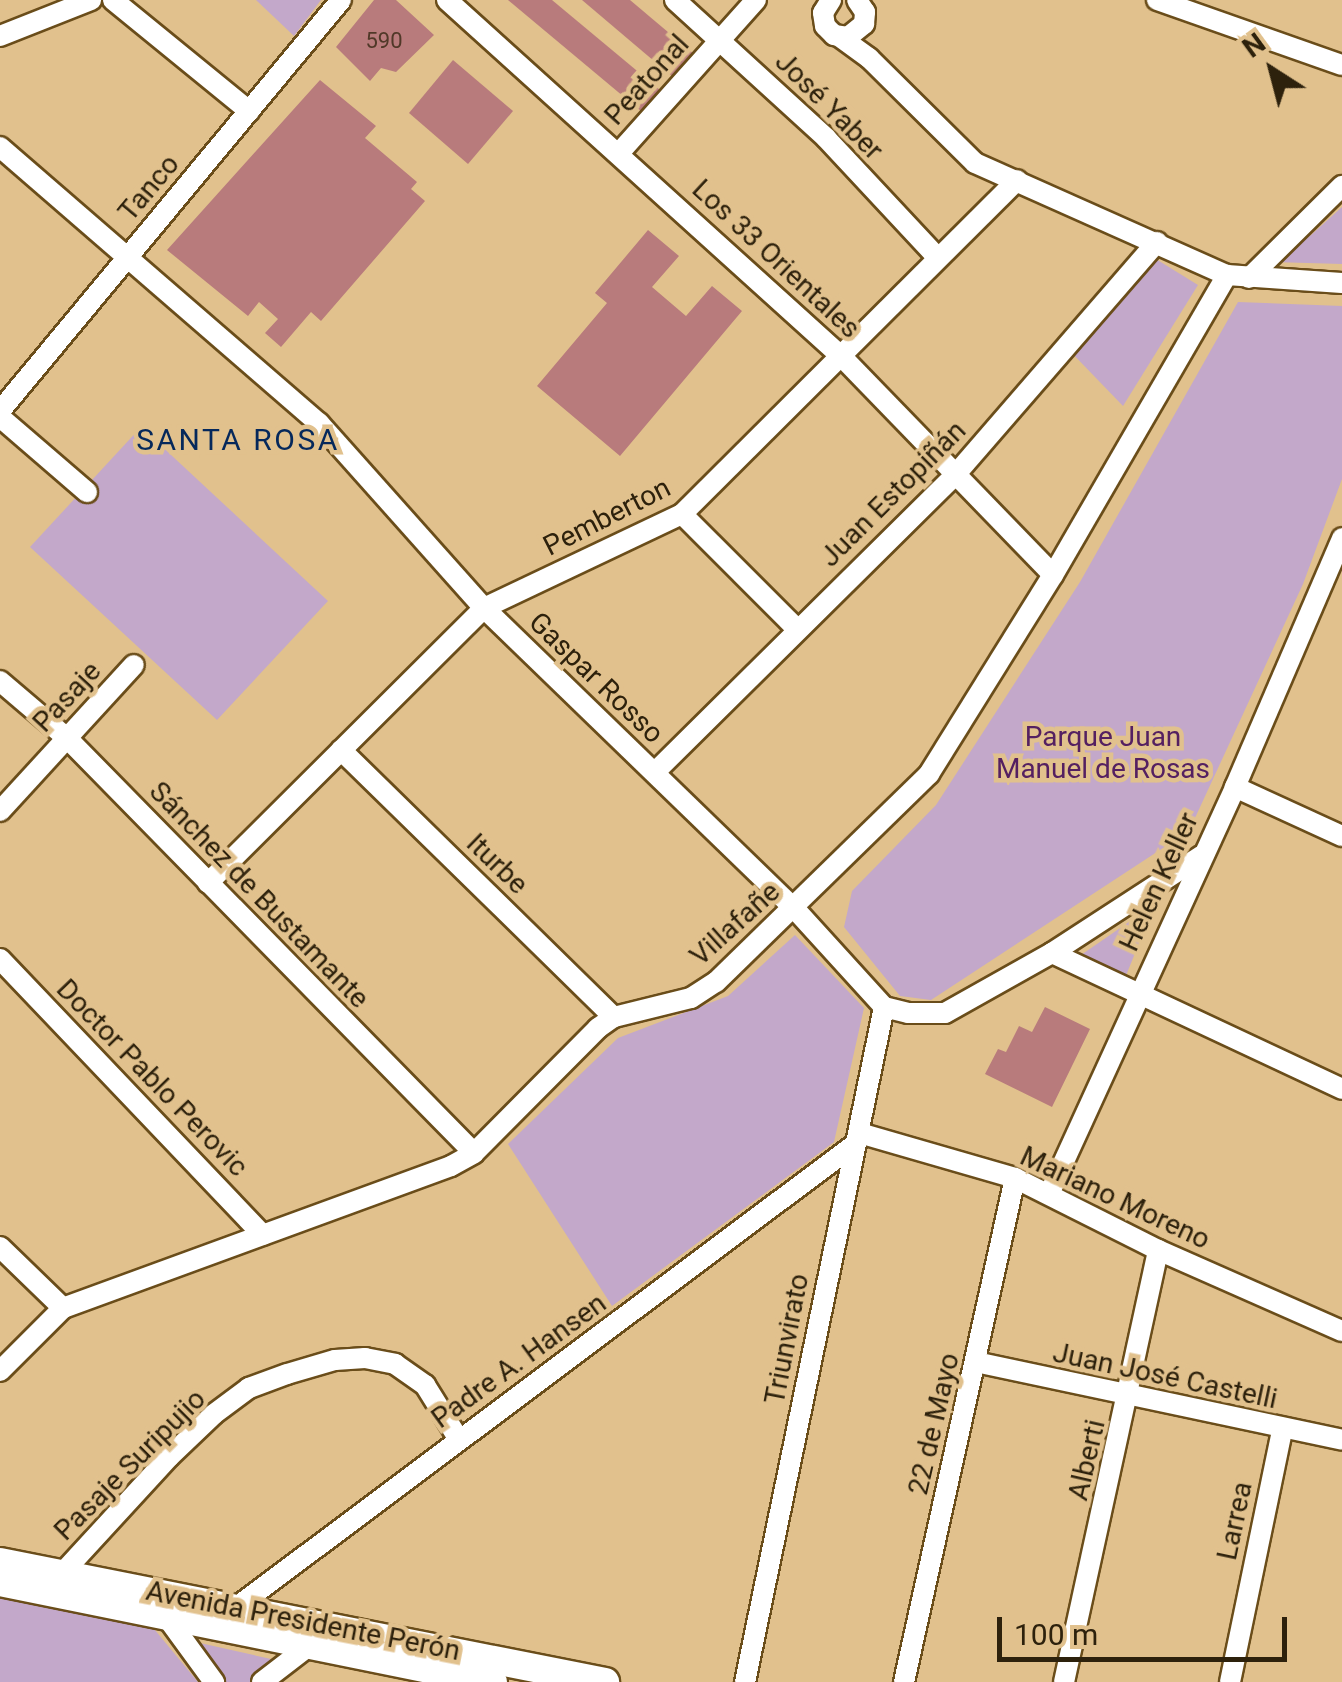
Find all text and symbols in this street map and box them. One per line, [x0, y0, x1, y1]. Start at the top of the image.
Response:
north arrow [1222, 20, 1322, 120]
text: N [1236, 26, 1272, 64]
house number: 590 [365, 28, 403, 54]
street label: Peatonal [598, 28, 696, 132]
street label: José Yaber [768, 45, 890, 167]
street label: Tanco [112, 148, 186, 228]
street label: Los 33 Orientales [685, 173, 867, 345]
street label: Juan Estopiñán [813, 414, 973, 574]
district label: SANTA ROSA [136, 422, 340, 458]
street label: Pemberton [538, 471, 676, 563]
street label: Gaspar Rosso [522, 605, 670, 751]
street label: Pasaje [26, 655, 108, 739]
park label: Parque Juan Manuel de Rosas [996, 720, 1210, 786]
street label: Sánchez de Bustamante [142, 775, 376, 1015]
street label: Helen Keller [1112, 807, 1206, 957]
street label: Iturbe [459, 827, 535, 901]
street label: Villafañe [683, 875, 787, 973]
street label: Doctor Pablo Perovic [49, 973, 255, 1183]
street label: Mariano Moreno [1015, 1139, 1215, 1257]
street label: Triunvirato [758, 1271, 816, 1407]
street label: Padre A. Hansen [425, 1286, 613, 1436]
street label: Juan José Castelli [1050, 1336, 1280, 1416]
street label: 22 de Mayo [901, 1350, 967, 1498]
street label: Pasaje Suripujio [47, 1382, 213, 1548]
street label: Alberti [1061, 1416, 1113, 1504]
street label: Larrea [1210, 1479, 1260, 1563]
street label: Avenida Presidente Perón [143, 1574, 463, 1668]
scale bar [1002, 1597, 1292, 1659]
text: 100 m [1014, 1617, 1098, 1652]

